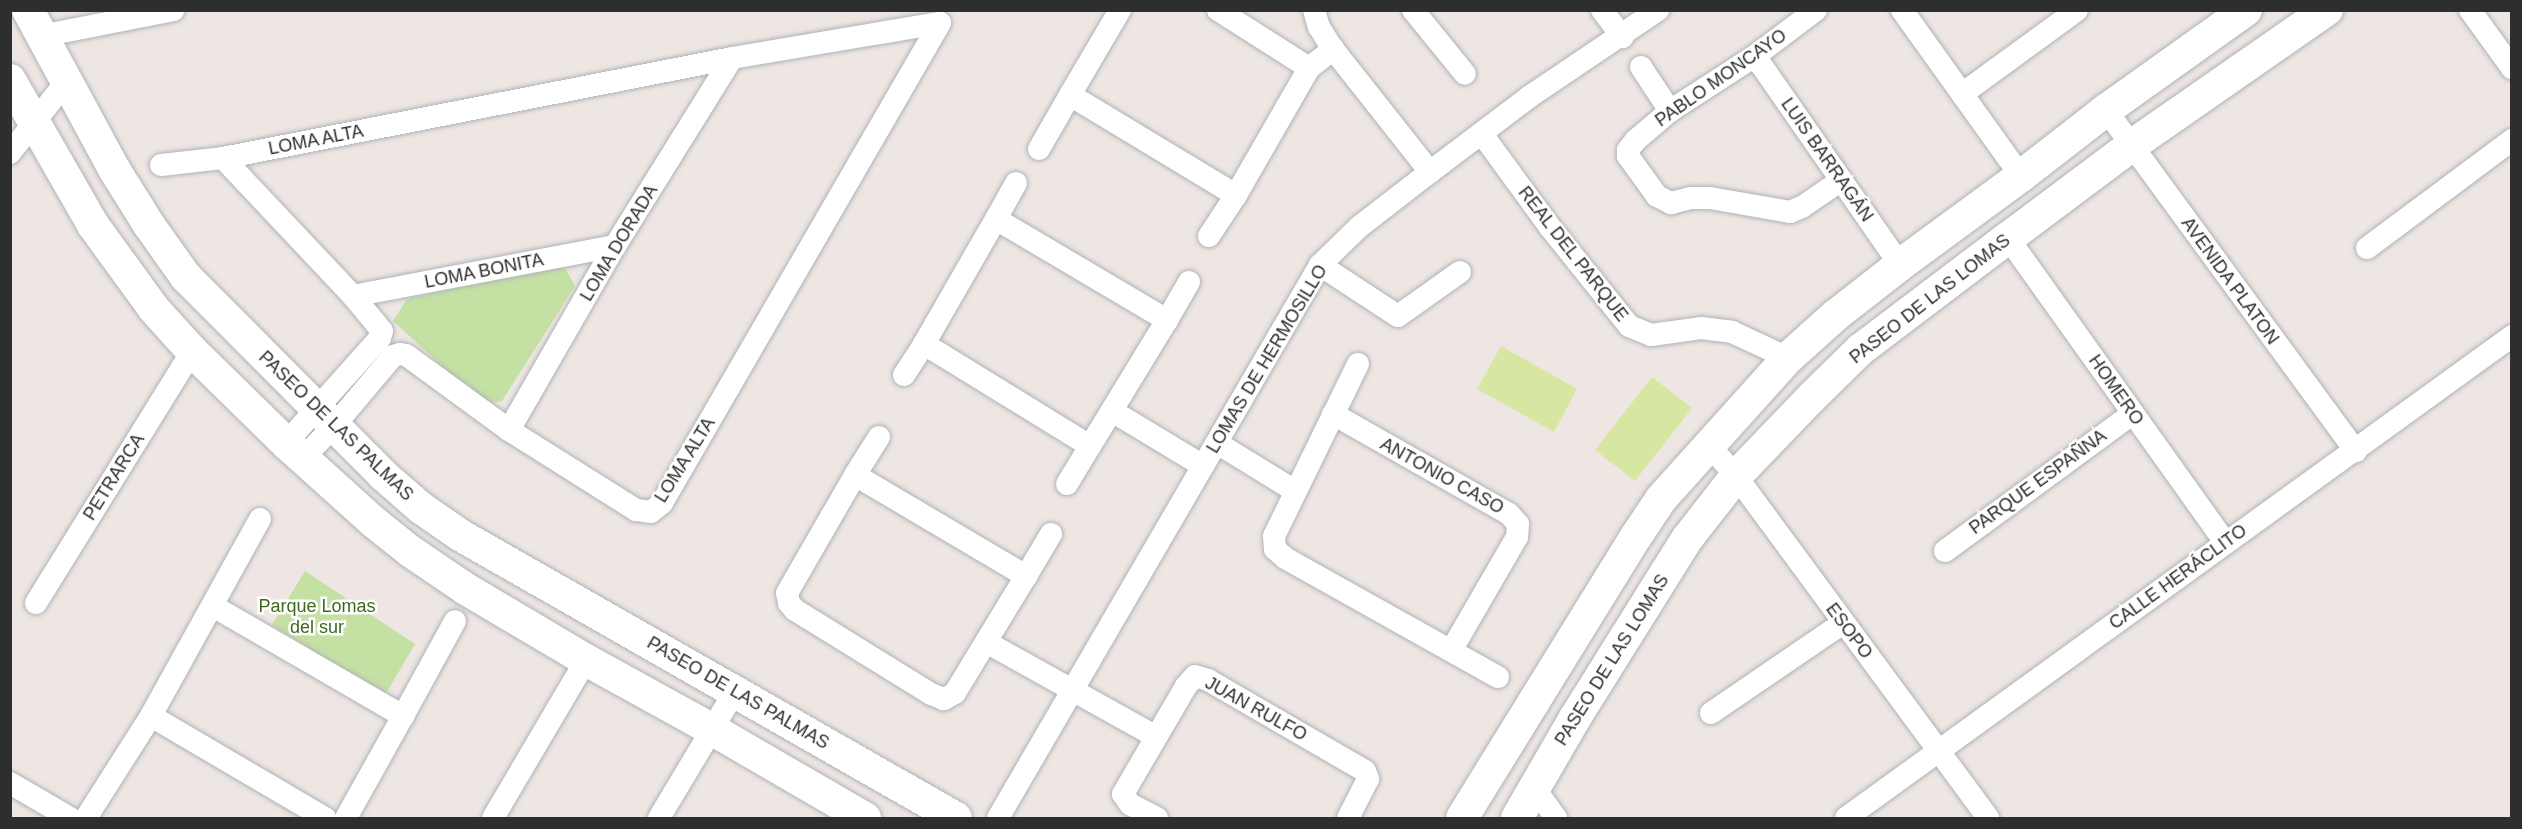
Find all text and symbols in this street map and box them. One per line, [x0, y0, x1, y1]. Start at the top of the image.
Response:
street label: PABLO MONCAYO [1651, 25, 1791, 131]
street label: LUIS BARRAGÁN [1776, 94, 1878, 226]
street label: LOMA ALTA [266, 120, 366, 160]
street label: LOMA DORADA [575, 180, 663, 306]
street label: REAL DEL PARQUE [1513, 182, 1633, 326]
street label: AVENIDA PLATON [2176, 213, 2284, 349]
street label: PASEO DE LAS LOMAS [1845, 230, 2015, 368]
street label: LOMA BONITA [422, 249, 546, 293]
street label: LOMAS DE HERMOSILLO [1202, 261, 1332, 457]
street label: PASEO DE LAS PALMAS [254, 347, 418, 505]
street label: HOMERO [2084, 351, 2148, 429]
street label: LOMA ALTA [650, 413, 720, 507]
street label: PARQUE ESPAÑNA [1965, 425, 2111, 539]
street label: PETRARCA [79, 430, 149, 524]
street label: ANTONIO CASO [1377, 433, 1507, 519]
street label: CALLE HERÁCLITO [2105, 520, 2251, 634]
street label: PASEO DE LAS LOMAS [1550, 570, 1674, 750]
park label: Parque Lomas del sur [258, 596, 376, 638]
street label: ESOPO [1821, 599, 1877, 663]
street label: PASEO DE LAS PALMAS [643, 632, 833, 754]
street label: JUAN RULFO [1201, 672, 1311, 746]

